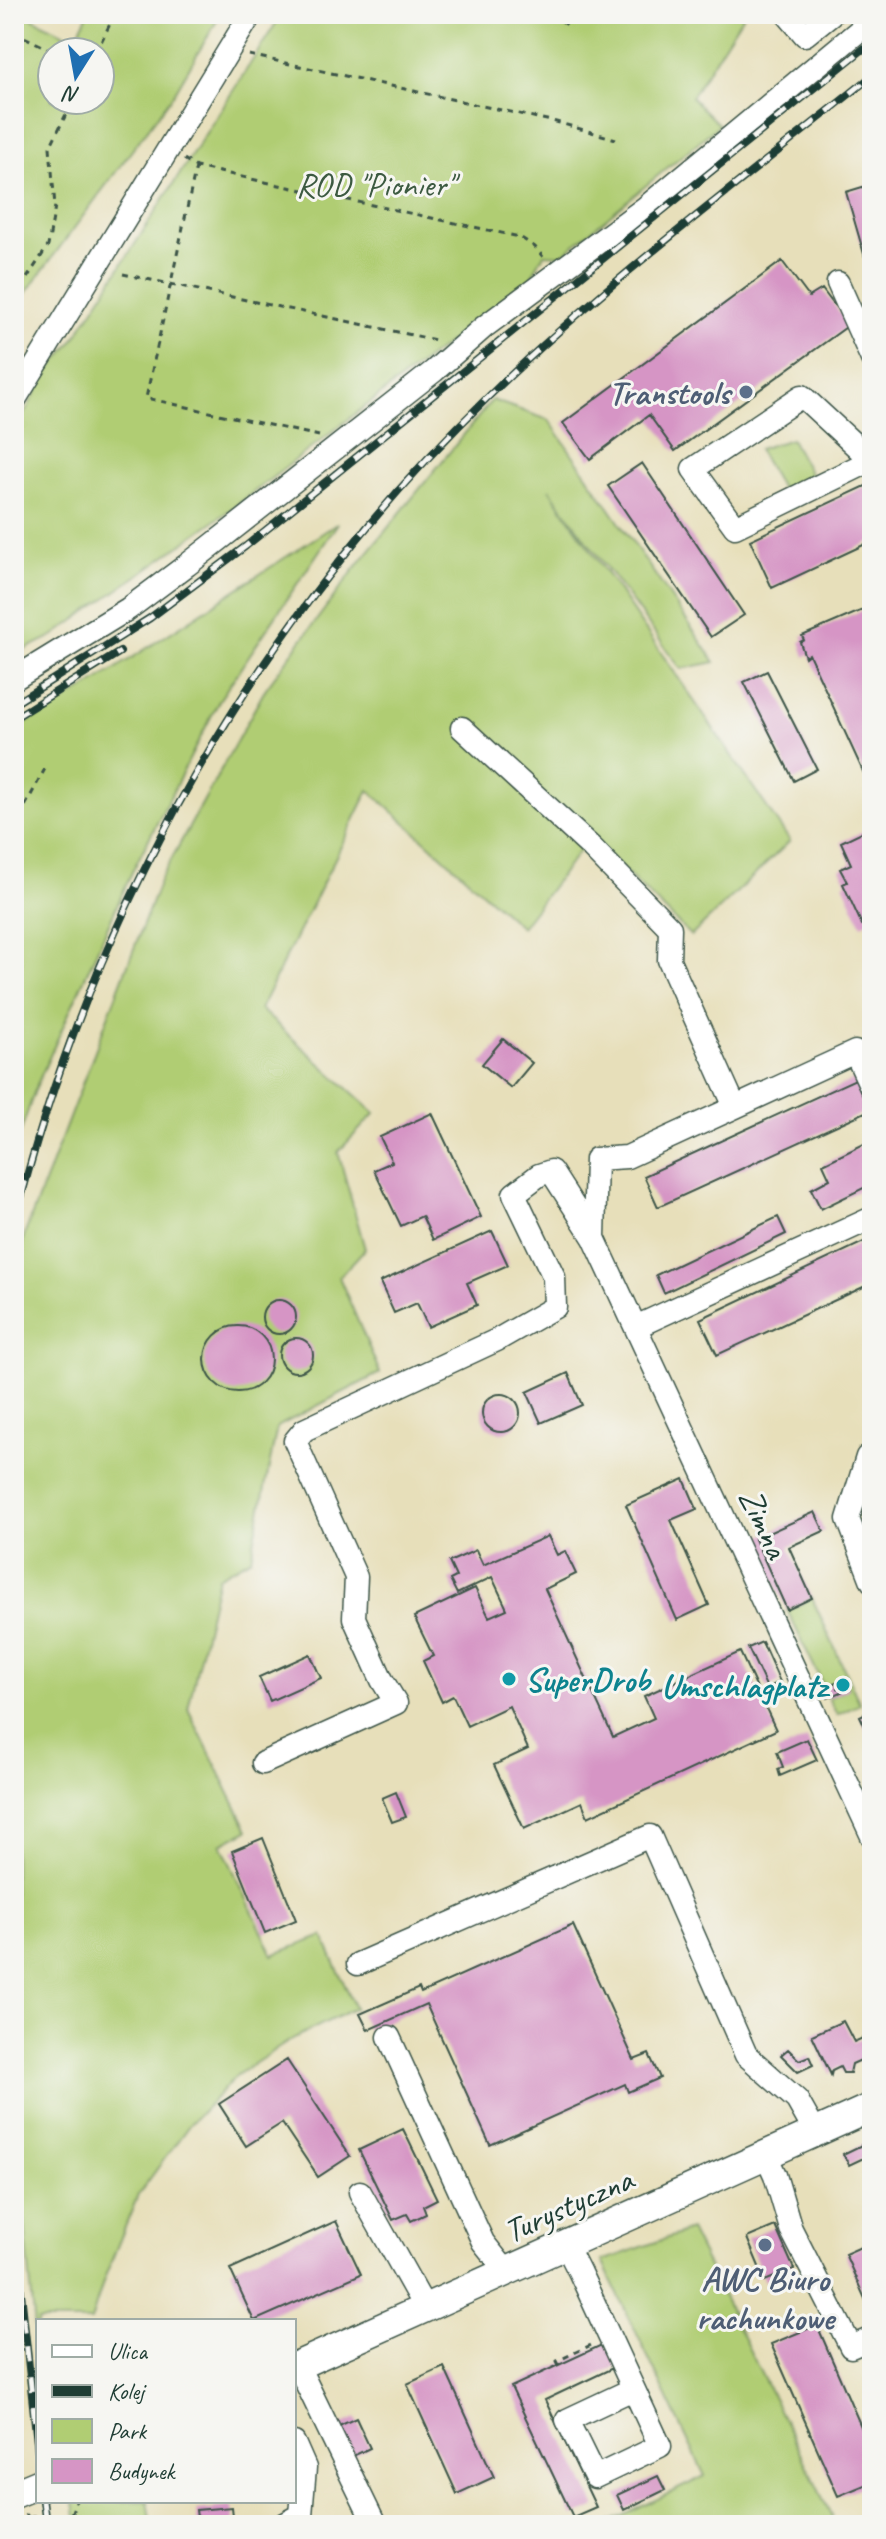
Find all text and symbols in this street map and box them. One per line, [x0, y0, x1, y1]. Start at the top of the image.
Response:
north arrow [36, 36, 116, 116]
text: N [60, 79, 82, 110]
park label: ROD "Pionier" [296, 163, 461, 206]
place label: Transtools [609, 371, 733, 414]
marker: Transtools [737, 383, 755, 401]
street label: Zimna [729, 1481, 800, 1567]
place label: SuperDrob [525, 1658, 653, 1701]
place label: Umschlagplatz [661, 1664, 830, 1707]
marker: SuperDrob [500, 1670, 518, 1688]
marker: Umschlagplatz [834, 1676, 852, 1694]
street label: Turystyczna [497, 2157, 641, 2252]
marker: AWC Biuro rachunkowe [756, 2236, 774, 2254]
place label: AWC Biuro rachunkowe [696, 2257, 837, 2339]
legend [36, 2319, 296, 2503]
text: Ulica [108, 2336, 148, 2366]
text: Kolej [108, 2376, 147, 2406]
text: Park [108, 2416, 148, 2446]
text: Budynek [108, 2456, 177, 2486]

